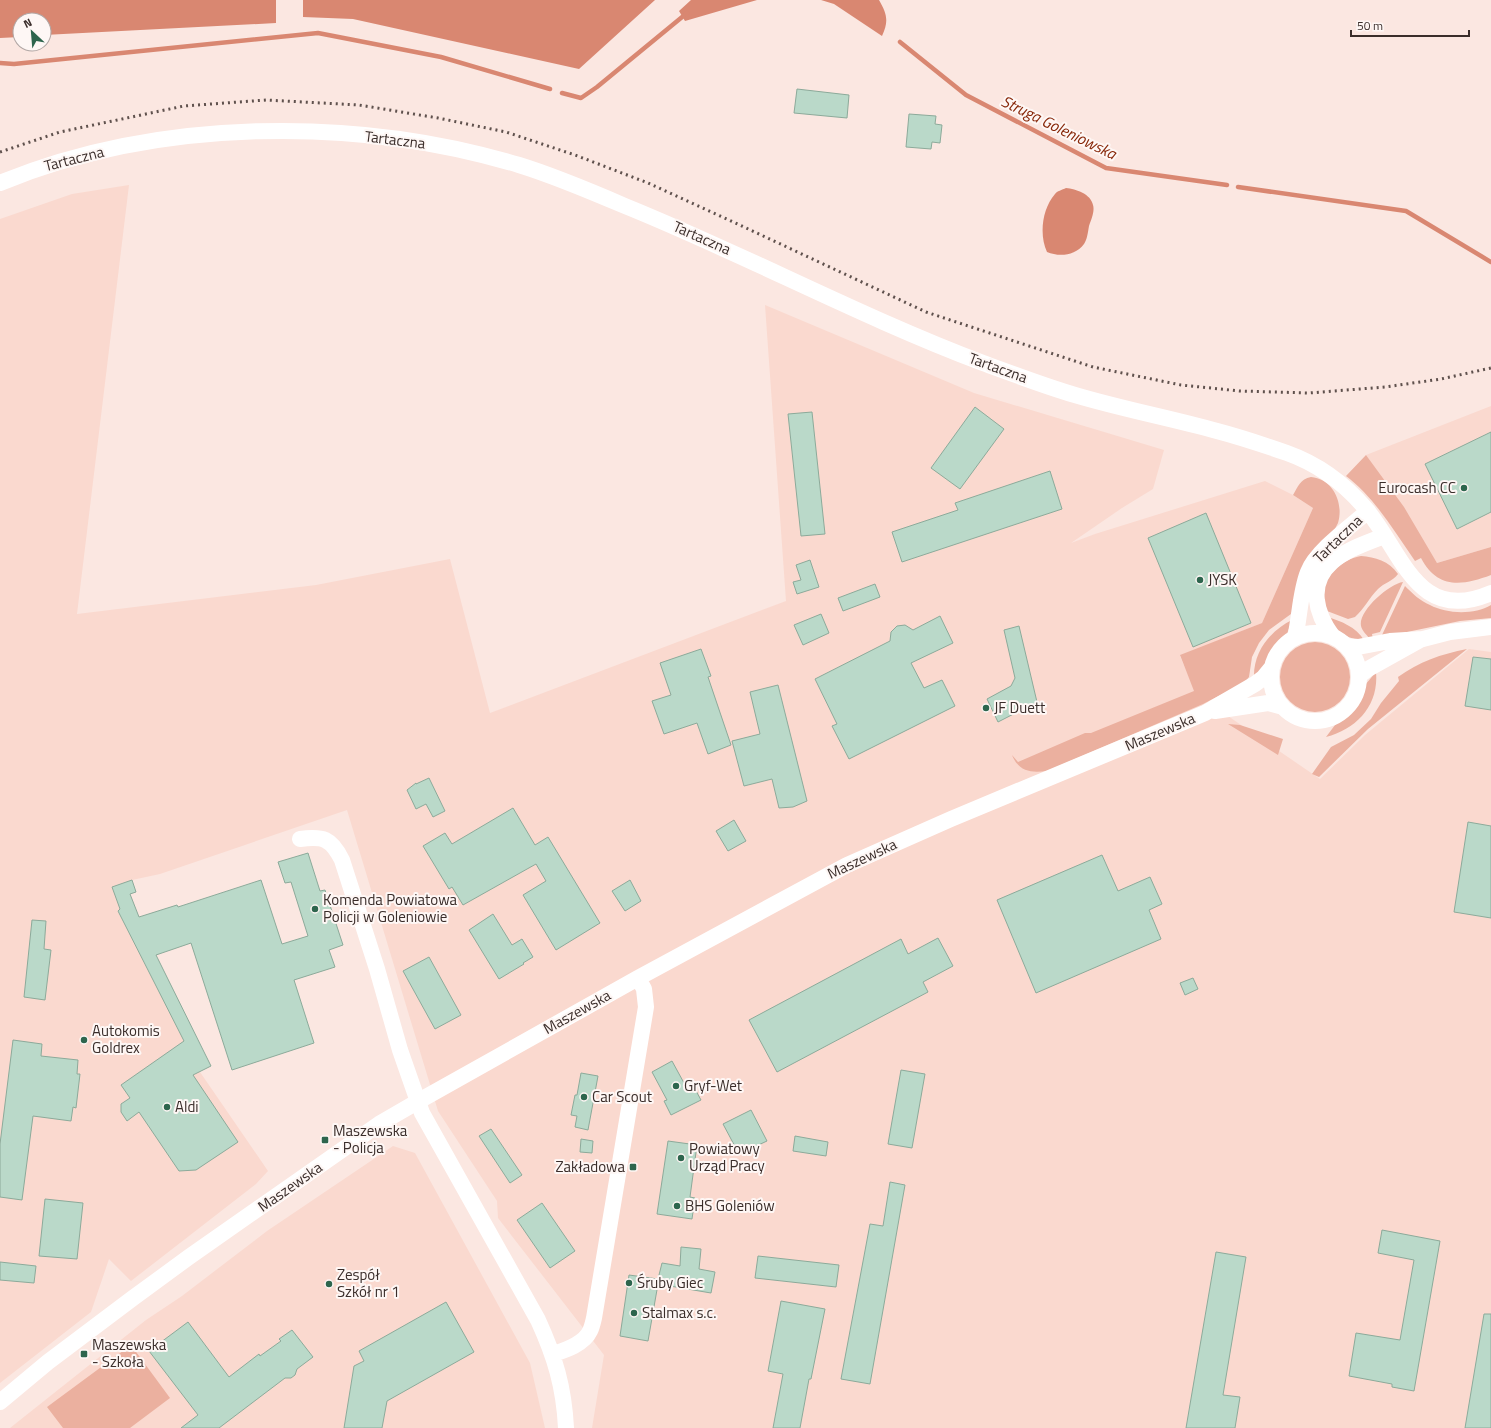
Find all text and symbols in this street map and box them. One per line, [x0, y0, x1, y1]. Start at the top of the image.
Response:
north arrow [12, 12, 52, 52]
scale bar [1351, 12, 1469, 38]
text: N [21, 14, 35, 32]
text: 50 m [1357, 16, 1383, 35]
water label: Struga Goleniowska [997, 89, 1121, 166]
street label: Tartaczna [363, 124, 427, 155]
street label: Tartaczna [42, 140, 107, 177]
street label: Tartaczna [670, 215, 735, 261]
street label: Tartaczna [966, 346, 1031, 389]
place label: Eurocash CC [1378, 476, 1456, 499]
marker: Eurocash CC [1459, 483, 1469, 493]
street label: Tartaczna [1308, 509, 1368, 568]
place label: JYSK [1208, 568, 1237, 591]
marker: JYSK [1195, 575, 1205, 585]
place label: JF Duett [994, 696, 1046, 719]
marker: JF Duett [981, 703, 991, 713]
street label: Maszewska [1121, 706, 1199, 757]
street label: Maszewska [823, 832, 901, 885]
place label: Komenda Powiatowa Policji w Goleniowie [323, 888, 458, 928]
marker: Komenda Powiatowa Policji w Goleniowie [310, 904, 320, 914]
street label: Maszewska [539, 983, 615, 1040]
place label: Autokomis Goldrex [92, 1019, 160, 1059]
marker: Autokomis Goldrex [79, 1035, 89, 1045]
place label: Gryf-Wet [684, 1074, 743, 1097]
marker: Gryf-Wet [671, 1081, 681, 1091]
place label: Car Scout [592, 1085, 653, 1108]
marker: Car Scout [579, 1092, 589, 1102]
place label: Aldi [175, 1095, 199, 1118]
marker: Aldi [162, 1102, 172, 1112]
place label: Maszewska - Policja [333, 1119, 408, 1159]
marker: Maszewska - Policja [320, 1135, 330, 1145]
place label: Powiatowy Urząd Pracy [689, 1137, 765, 1177]
marker: Powiatowy Urząd Pracy [676, 1153, 686, 1163]
place label: Zakładowa [555, 1155, 625, 1178]
street label: Maszewska [253, 1156, 327, 1217]
marker: Zakładowa [628, 1162, 638, 1172]
place label: BHS Goleniów [685, 1194, 775, 1217]
marker: BHS Goleniów [672, 1201, 682, 1211]
place label: Zespół Szkół nr 1 [337, 1263, 400, 1303]
place label: Śruby Giec [637, 1271, 703, 1294]
marker: Śruby Giec [624, 1278, 634, 1288]
marker: Zespół Szkół nr 1 [324, 1279, 334, 1289]
place label: Stalmax s.c. [642, 1301, 716, 1324]
marker: Stalmax s.c. [629, 1308, 639, 1318]
place label: Maszewska - Szkoła [92, 1333, 167, 1373]
marker: Maszewska - Szkoła [79, 1349, 89, 1359]

